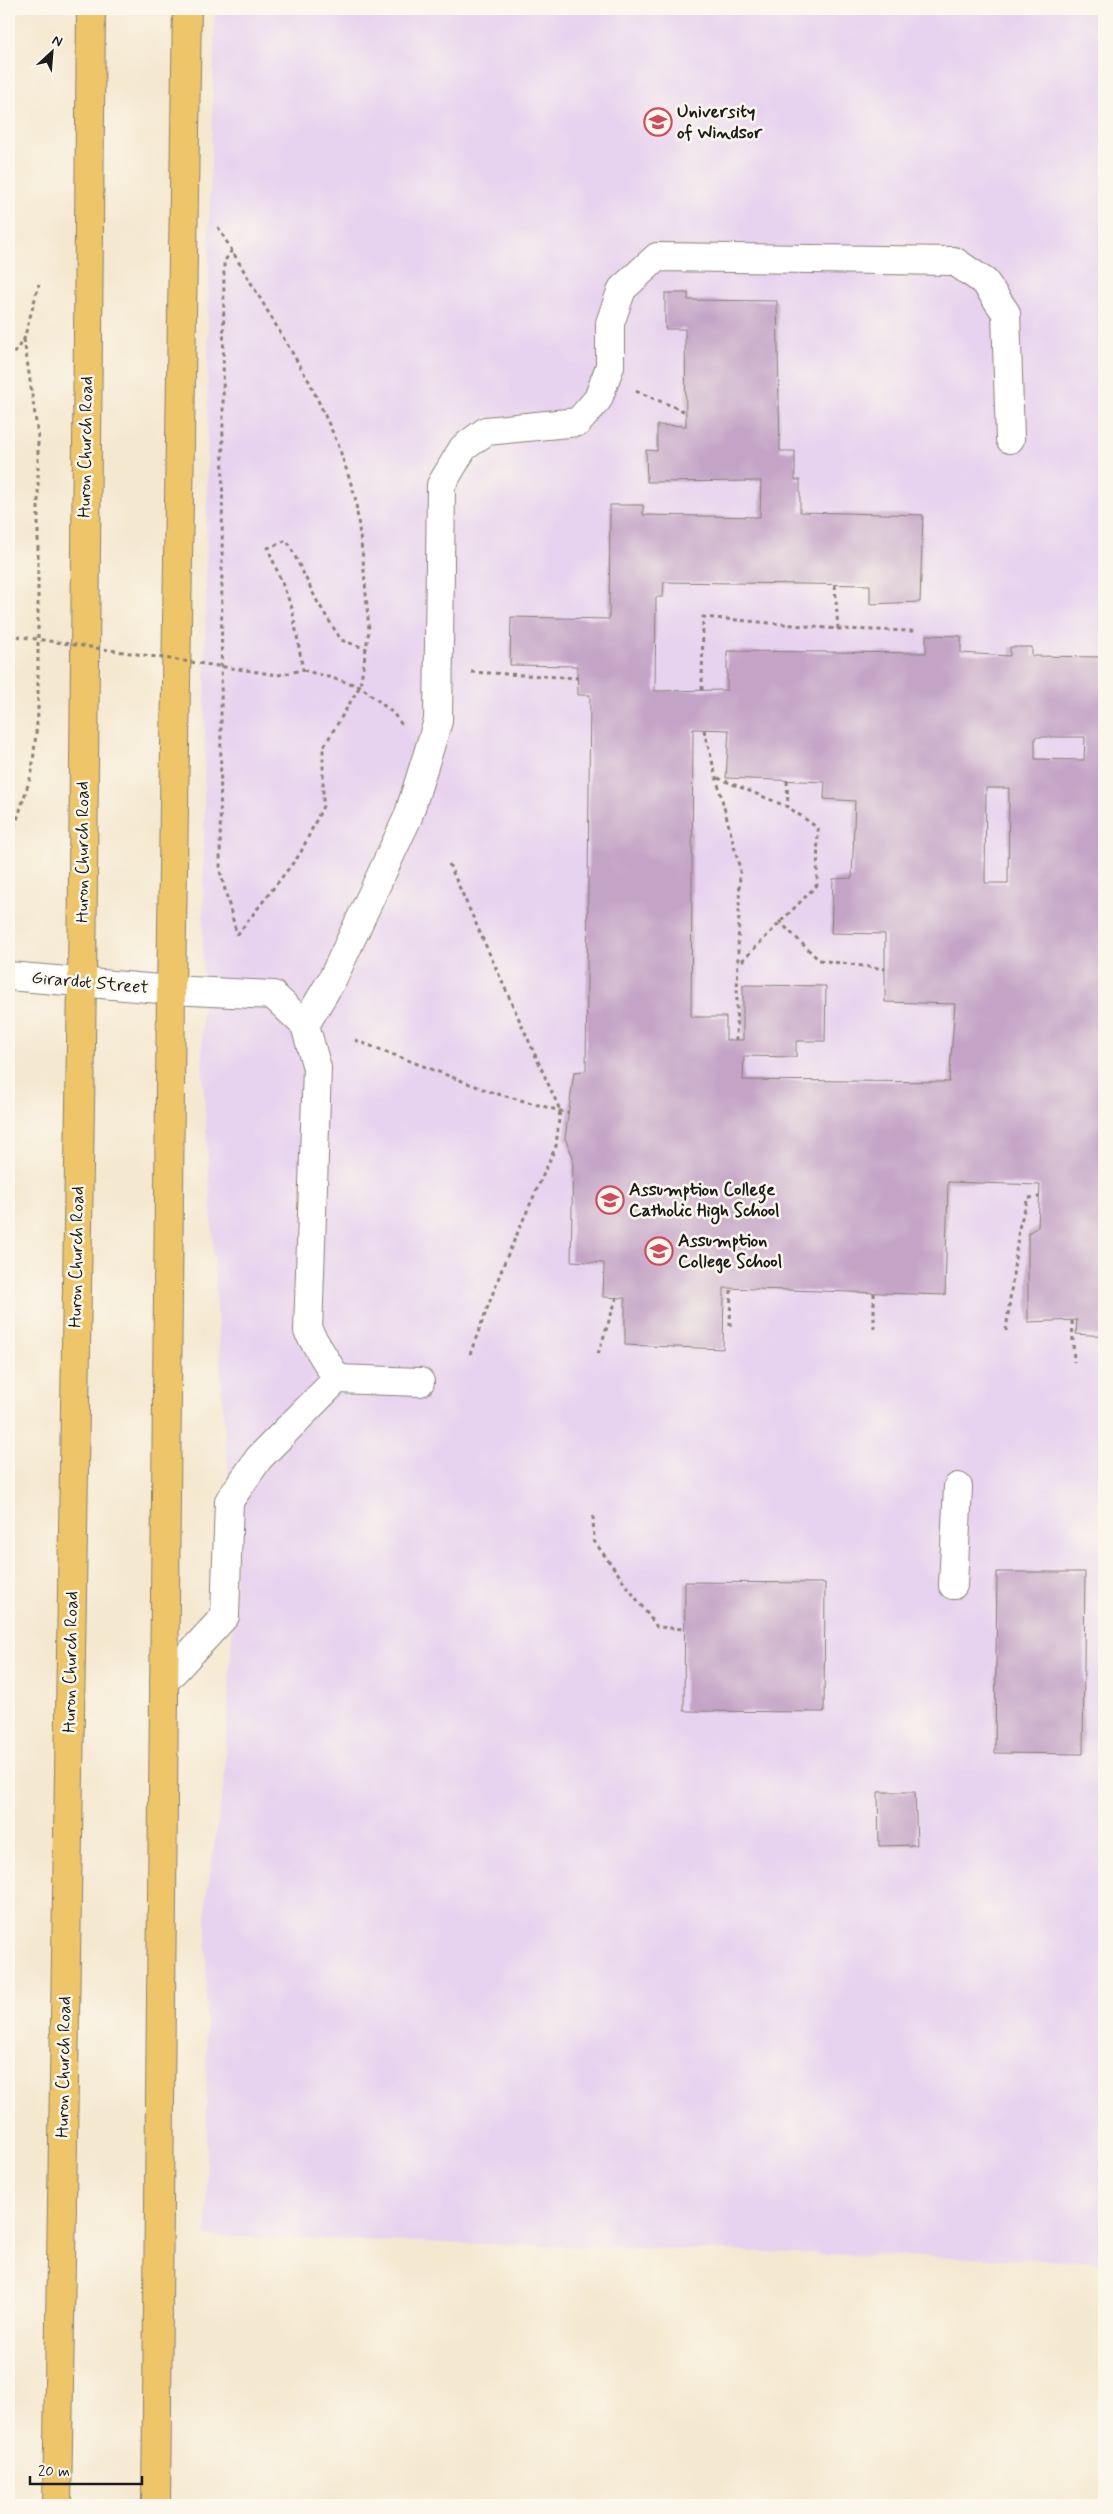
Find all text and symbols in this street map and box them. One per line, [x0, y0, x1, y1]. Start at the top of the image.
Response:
north arrow [28, 28, 78, 78]
text: N [49, 31, 65, 51]
place label: University of Windsor [677, 100, 763, 145]
school or university icon: University of Windsor [643, 107, 673, 137]
street label: Huron Church Road [73, 376, 99, 518]
street label: Huron Church Road [71, 781, 95, 923]
street label: Girardot Street [30, 966, 150, 1000]
place label: Assumption College Catholic High School [629, 1178, 780, 1225]
school or university icon: Assumption College Catholic High School [595, 1185, 625, 1215]
street label: Huron Church Road [64, 1186, 90, 1328]
place label: Assumption College School [678, 1229, 782, 1274]
school or university icon: Assumption College School [644, 1236, 674, 1266]
street label: Huron Church Road [58, 1591, 84, 1733]
street label: Huron Church Road [51, 1996, 77, 2138]
scale bar [30, 2454, 142, 2486]
text: 20 m [38, 2462, 70, 2482]

